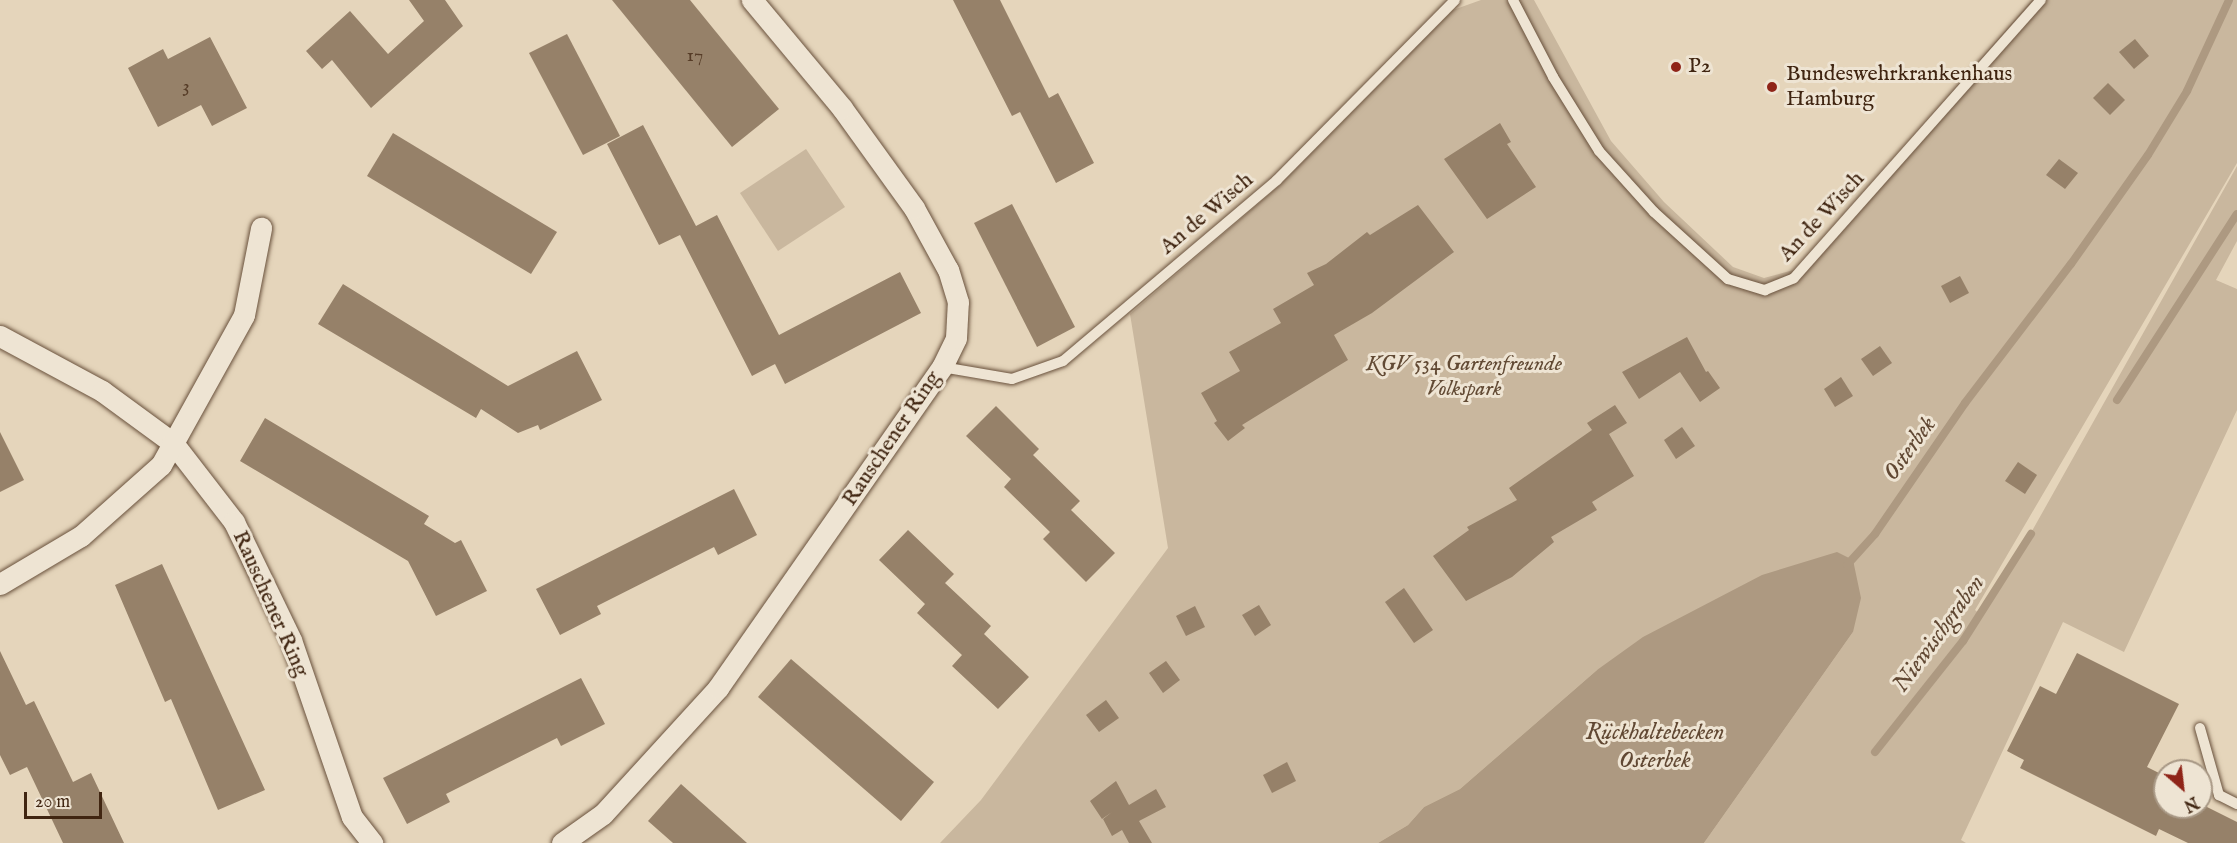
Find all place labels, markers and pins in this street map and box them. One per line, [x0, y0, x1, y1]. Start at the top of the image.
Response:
place label: P2 [1688, 54, 1711, 80]
marker: P2 [1669, 60, 1683, 74]
place label: Bundeswehrkrankenhaus Hamburg [1786, 61, 2012, 112]
marker: Bundeswehrkrankenhaus Hamburg [1763, 78, 1781, 96]

